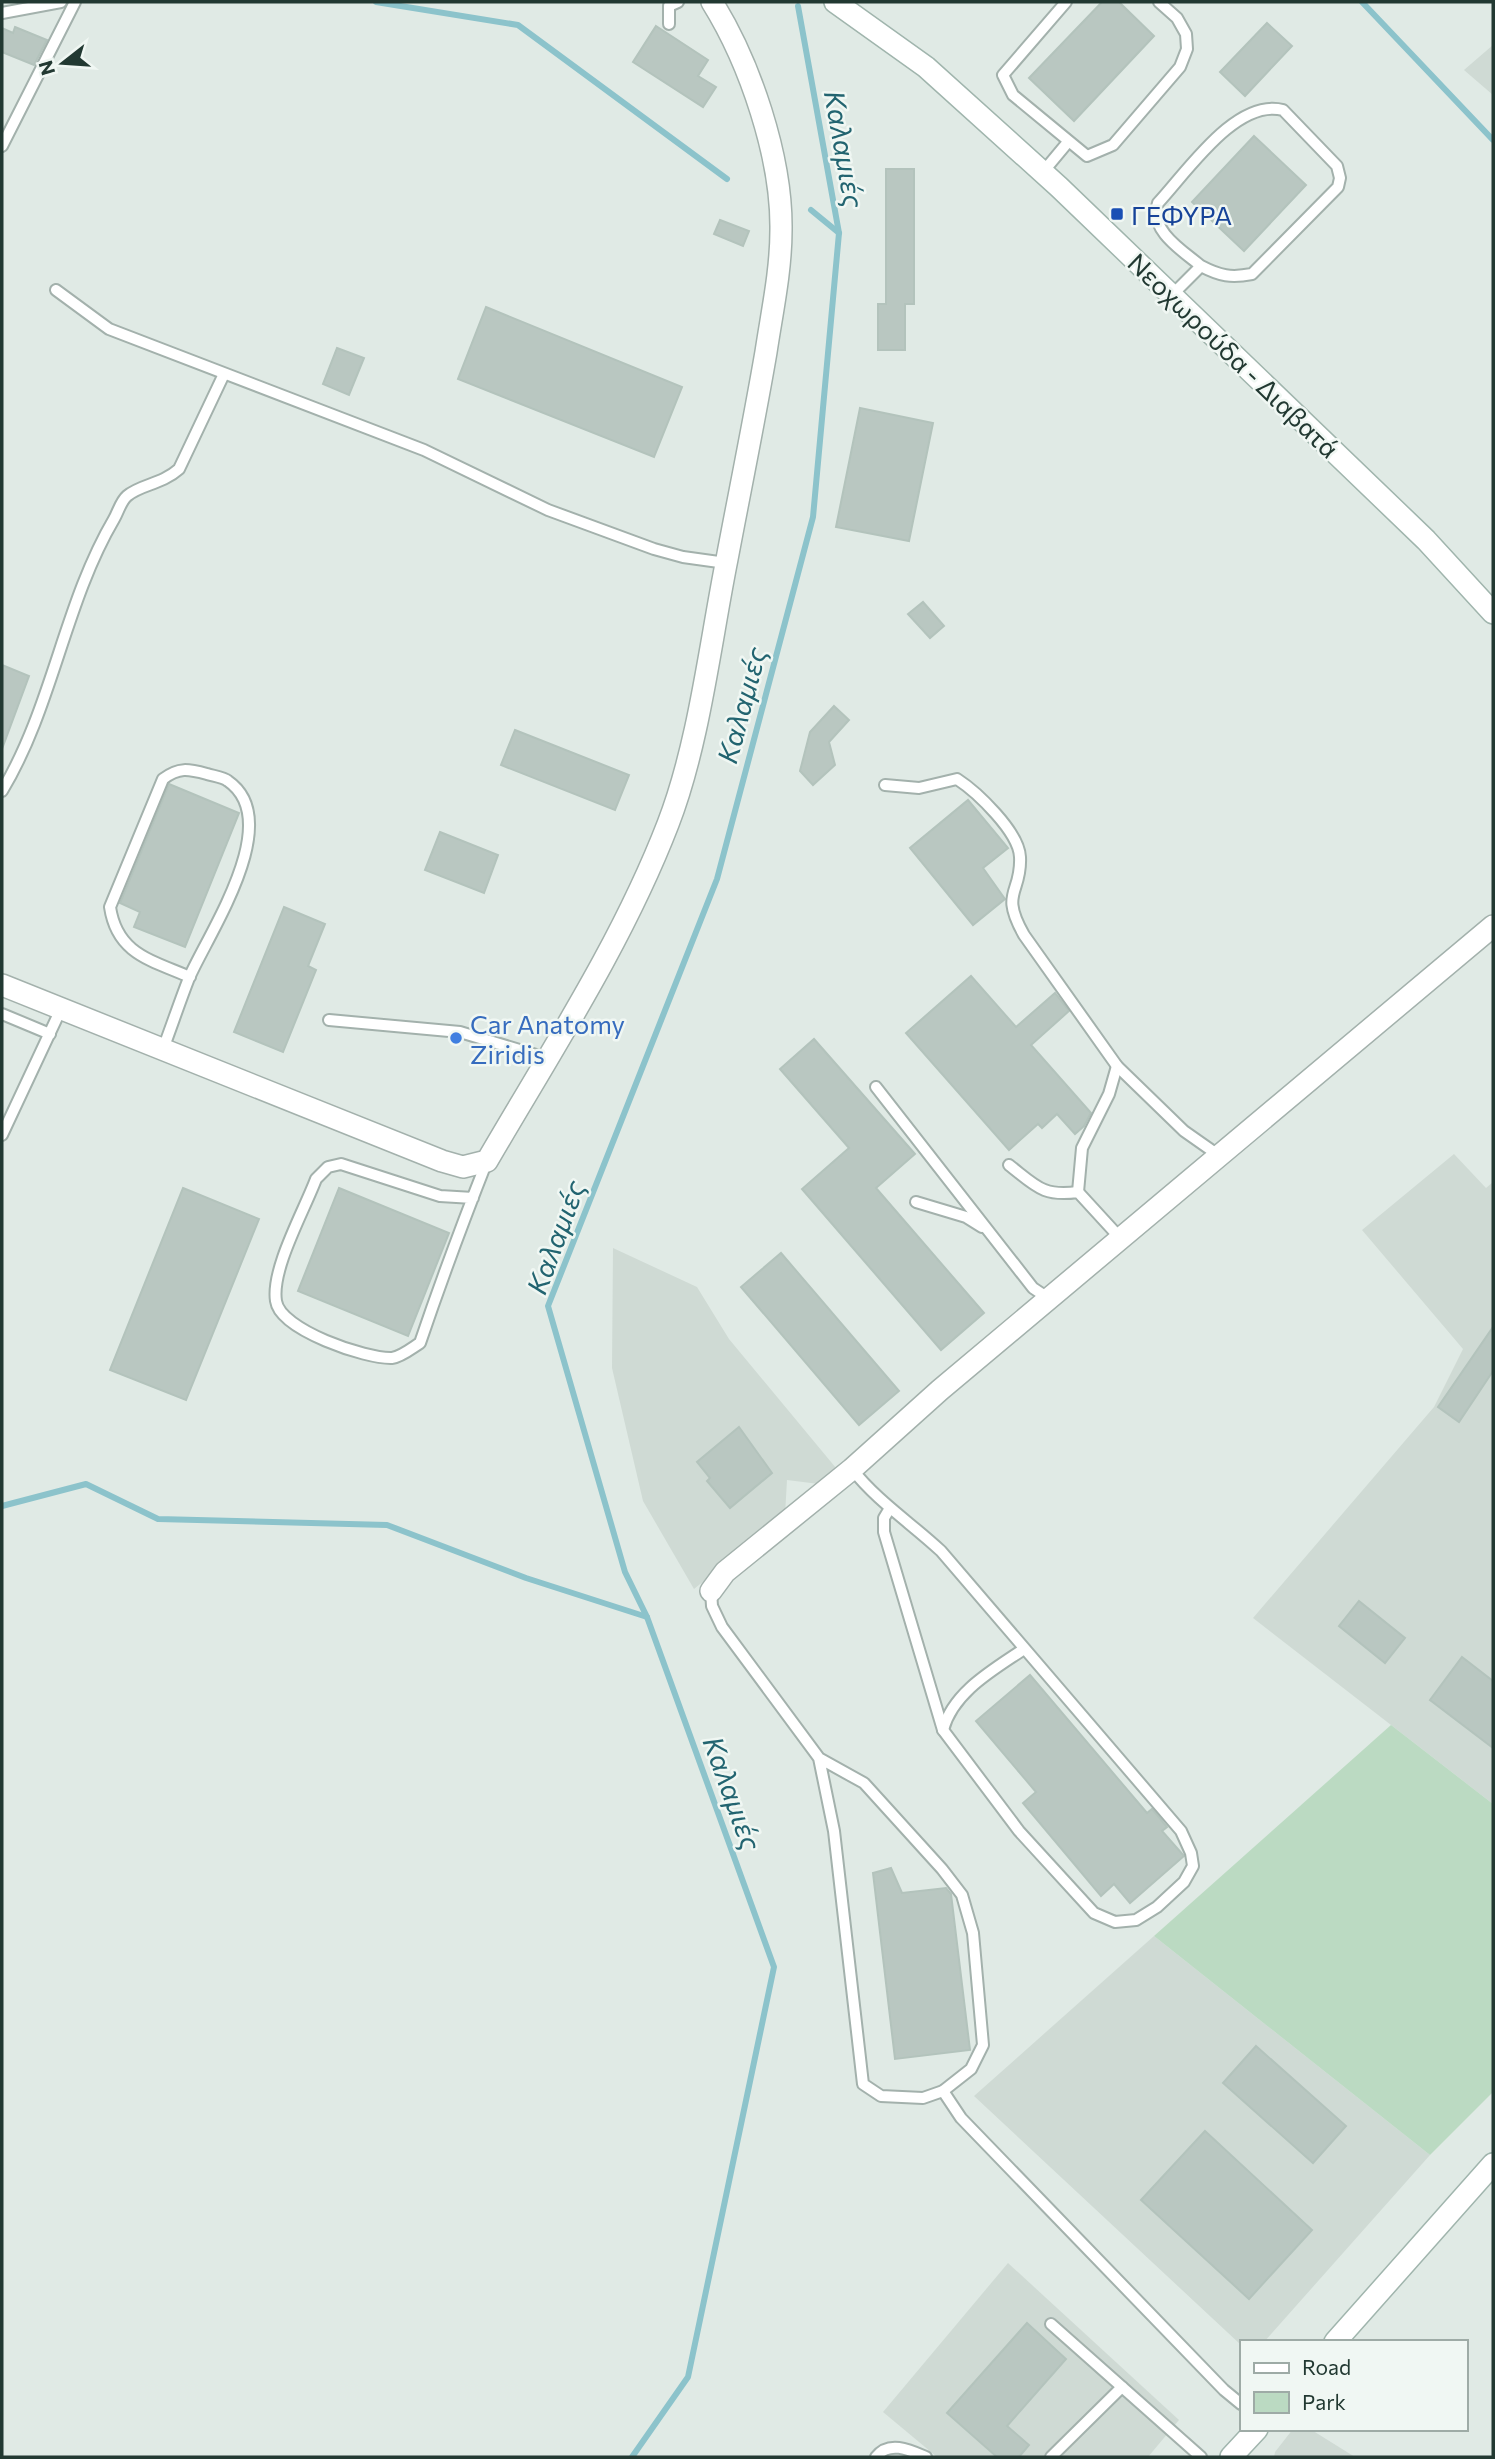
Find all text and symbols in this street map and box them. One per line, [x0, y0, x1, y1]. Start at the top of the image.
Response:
north arrow [28, 28, 98, 98]
text: N [33, 58, 59, 78]
water label: Καλαμιές [818, 88, 872, 211]
place label: ΓΕΦΥΡΑ [1131, 199, 1232, 230]
marker: ΓΕΦΥΡΑ [1109, 206, 1125, 222]
street label: Νεοχωρούδα - Διαβατά [1122, 246, 1346, 464]
water label: Καλαμιές [709, 643, 773, 767]
place label: Car Anatomy Ziridis [470, 1008, 625, 1069]
marker: Car Anatomy Ziridis [448, 1030, 464, 1046]
water label: Καλαμιές [519, 1175, 591, 1299]
water label: Καλαμιές [697, 1731, 769, 1855]
legend [1240, 2340, 1467, 2431]
text: Road [1302, 2354, 1351, 2379]
text: Park [1302, 2389, 1346, 2414]

